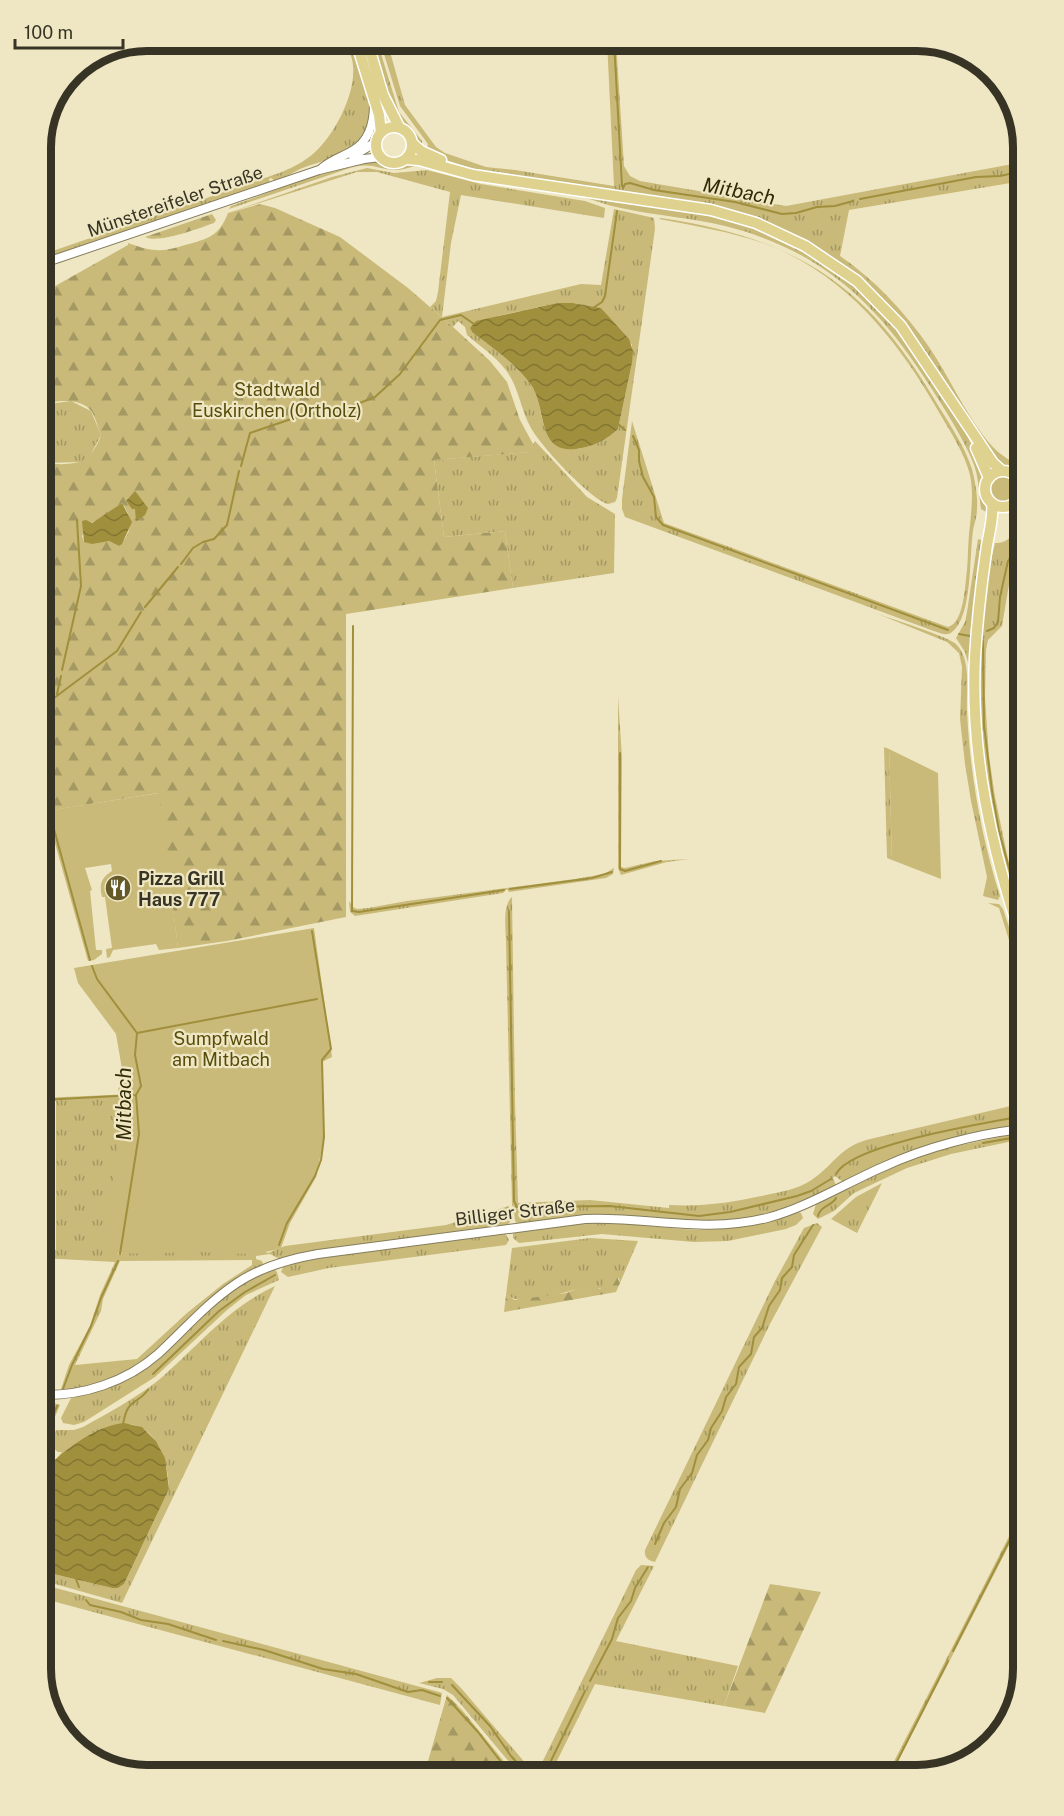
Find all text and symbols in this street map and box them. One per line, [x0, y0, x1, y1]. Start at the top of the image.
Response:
scale bar [15, 12, 123, 50]
text: 100 m [24, 22, 73, 43]
street label: Münstereifeler Straße [84, 161, 266, 241]
water label: Mitbach [701, 172, 777, 210]
park label: Stadtwald Euskirchen (Ortholz) [192, 379, 362, 421]
place label: Pizza Grill Haus 777 [138, 868, 225, 910]
restaurant icon: Pizza Grill Haus 777 [103, 873, 133, 903]
park label: Sumpfwald am Mitbach [172, 1028, 270, 1070]
water label: Mitbach [112, 1067, 136, 1141]
street label: Billiger Straße [454, 1194, 576, 1230]

